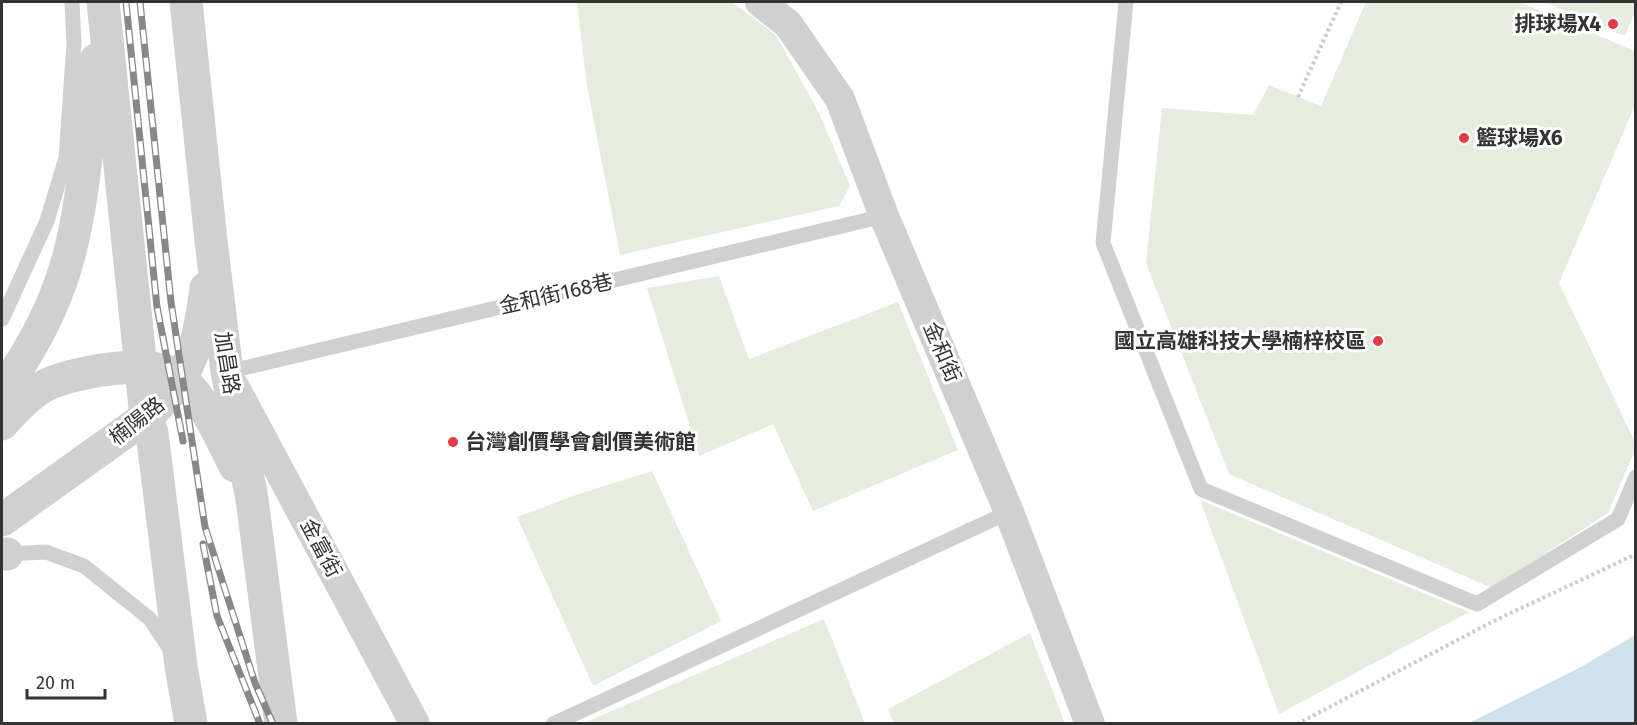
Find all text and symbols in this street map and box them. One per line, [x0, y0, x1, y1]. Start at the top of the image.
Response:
place label: 排球場X4 [1515, 11, 1601, 37]
marker: 排球場X4 [1606, 17, 1620, 31]
place label: 籃球場X6 [1476, 125, 1563, 151]
marker: 籃球場X6 [1457, 131, 1471, 145]
street label: 金和街168巷 [497, 268, 615, 320]
street label: 金和街 [918, 318, 966, 386]
place label: 國立高雄科技大學楠梓校區 [1114, 328, 1366, 354]
street label: 加昌路 [209, 330, 245, 396]
marker: 國立高雄科技大學楠梓校區 [1371, 334, 1385, 348]
street label: 楠陽路 [104, 391, 170, 451]
place label: 台灣創價學會創價美術館 [465, 429, 696, 455]
marker: 台灣創價學會創價美術館 [446, 435, 460, 449]
street label: 金富街 [295, 514, 347, 582]
scale bar [27, 662, 105, 700]
text: 20 m [36, 672, 75, 694]

